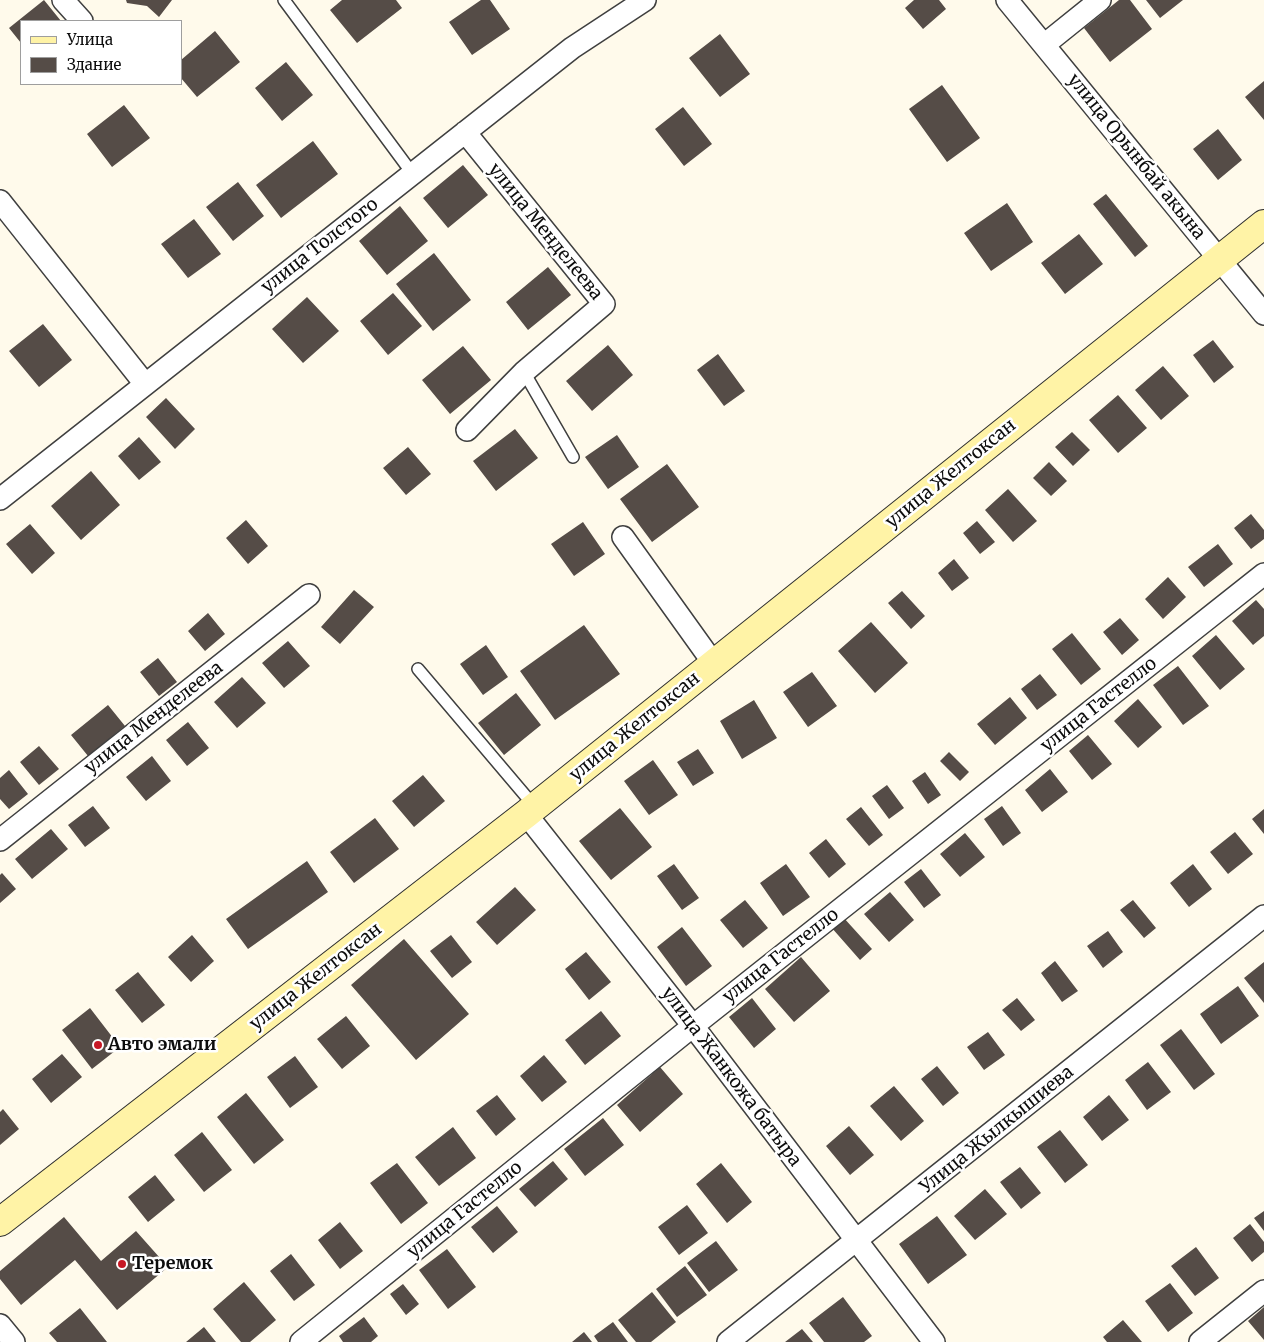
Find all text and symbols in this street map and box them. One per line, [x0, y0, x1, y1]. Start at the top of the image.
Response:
legend [20, 20, 182, 85]
text: Улица [67, 30, 113, 49]
text: Здание [67, 55, 121, 74]
street label: улица Орынбай акына [1062, 70, 1210, 244]
street label: улица Менделеева [483, 159, 607, 305]
street label: улица Толстого [257, 194, 383, 298]
street label: улица Желтоксан [881, 415, 1021, 533]
street label: улица Гастелло [1037, 653, 1161, 757]
street label: улица Менделеева [81, 657, 227, 779]
street label: улица Желтоксан [565, 668, 705, 786]
street label: улица Гастелло [719, 904, 843, 1008]
street label: улица Желтоксан [246, 919, 386, 1035]
street label: улица Жанкожа батыра [656, 983, 806, 1171]
place label: Авто эмали [108, 1034, 216, 1056]
marker: Авто эмали [92, 1039, 104, 1051]
street label: Улица Жылкышиева [916, 1062, 1078, 1198]
street label: улица Гастелло [403, 1157, 527, 1263]
place label: Теремок [132, 1253, 213, 1275]
marker: Теремок [116, 1258, 128, 1270]

